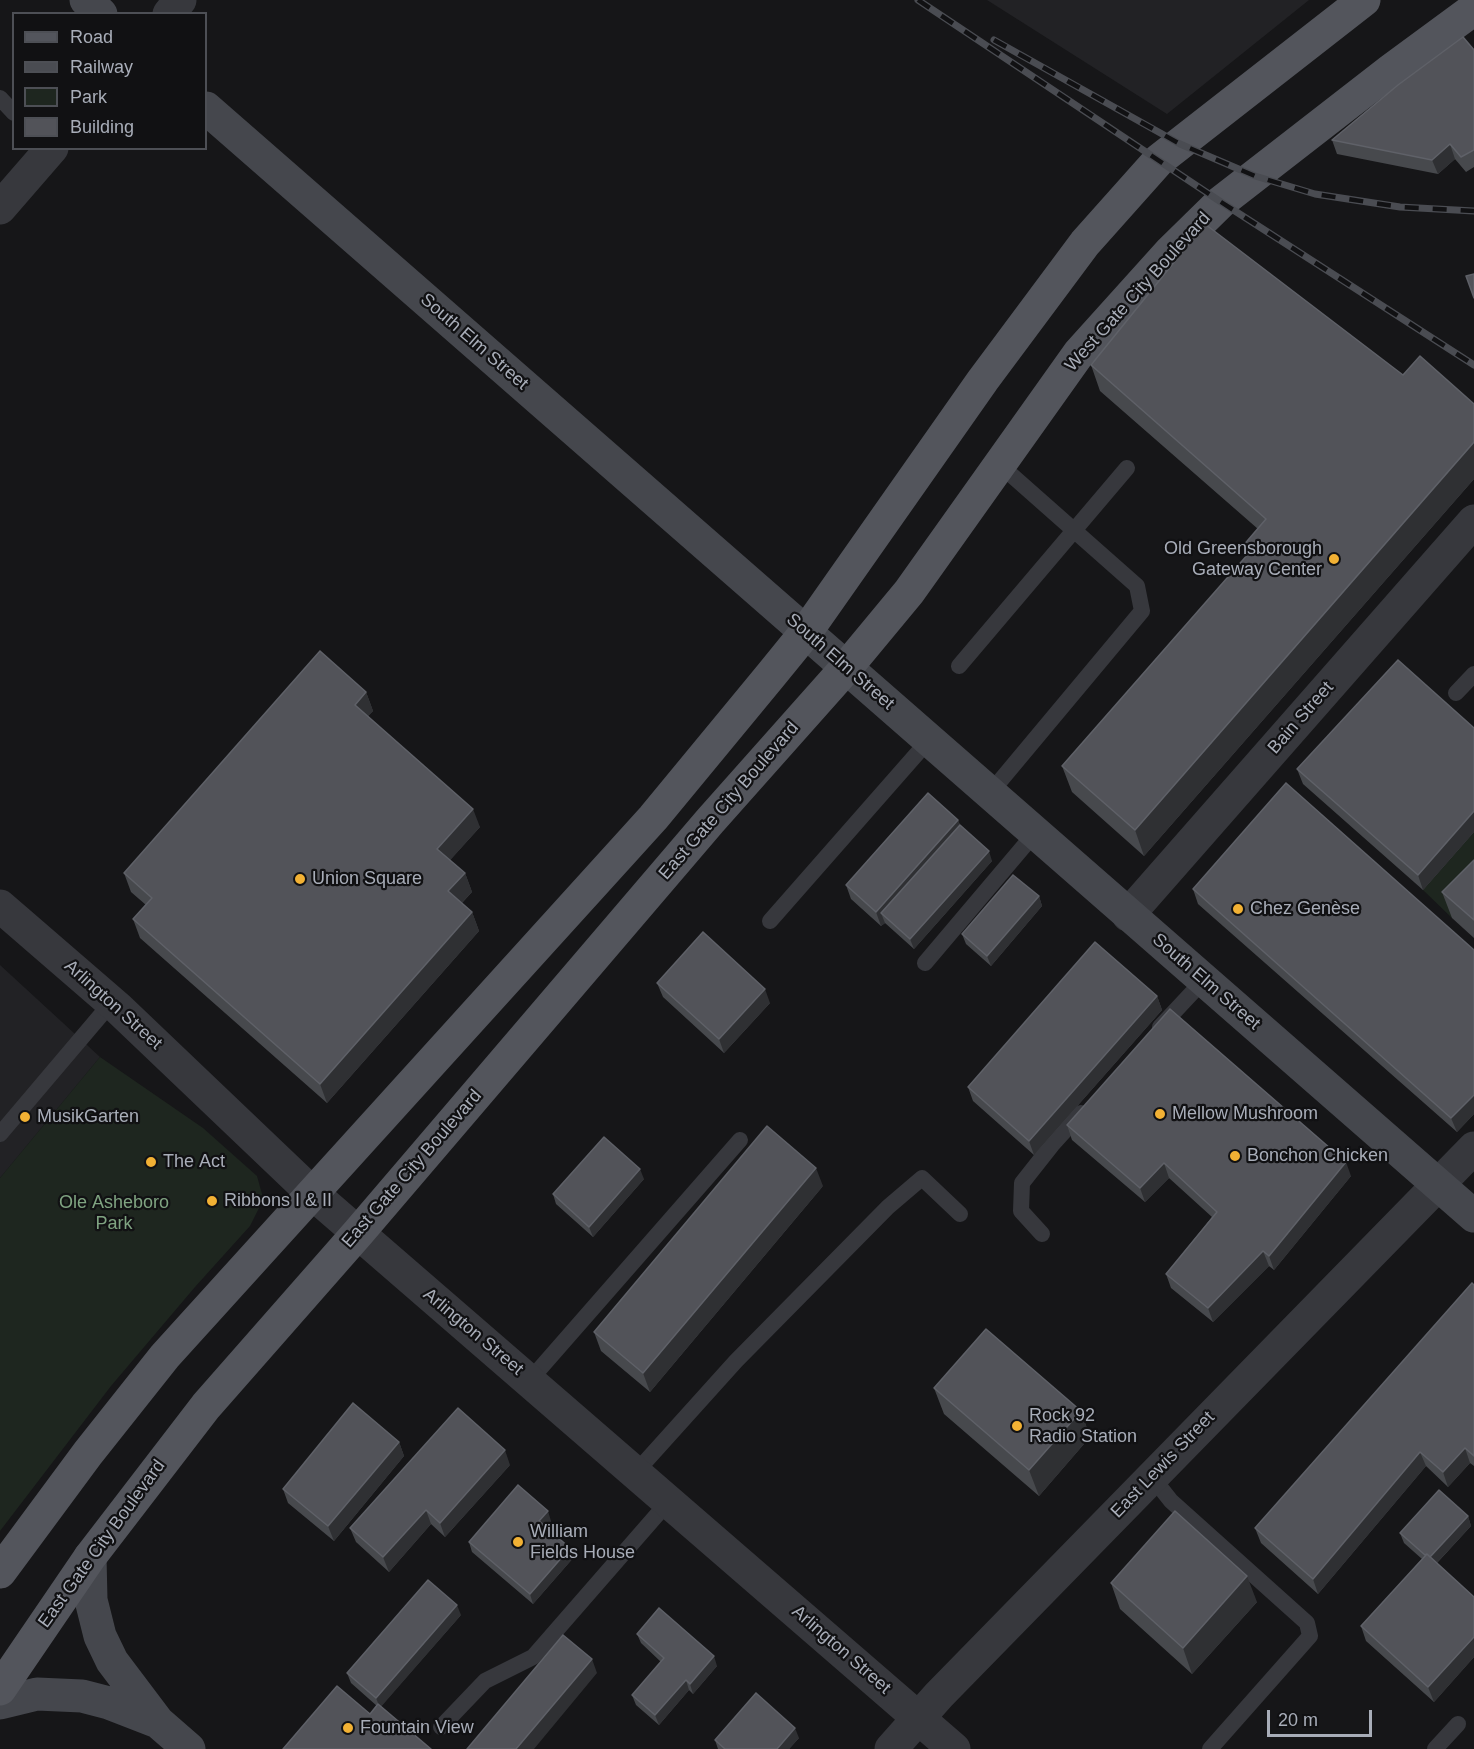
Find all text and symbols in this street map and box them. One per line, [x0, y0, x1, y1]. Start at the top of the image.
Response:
legend [12, 12, 207, 150]
text: Road [70, 27, 113, 47]
text: Railway [70, 57, 133, 77]
text: Park [70, 87, 107, 107]
text: Building [70, 117, 134, 137]
street label: West Gate City Boulevard [1061, 208, 1215, 376]
street label: South Elm Street [416, 289, 532, 395]
place label: Old Greensborough Gateway Center [1164, 538, 1322, 580]
marker: Old Greensborough Gateway Center [1327, 552, 1341, 566]
street label: South Elm Street [782, 609, 898, 715]
street label: Bain Street [1264, 677, 1338, 759]
street label: East Gate City Boulevard [655, 718, 803, 884]
place label: Union Square [312, 868, 422, 890]
marker: Union Square [293, 872, 307, 886]
place label: Chez Genèse [1250, 898, 1360, 920]
marker: Chez Genèse [1231, 902, 1245, 916]
street label: South Elm Street [1148, 929, 1264, 1035]
street label: Arlington Street [60, 955, 166, 1055]
street label: East Gate City Boulevard [338, 1086, 486, 1252]
place label: Mellow Mushroom [1172, 1103, 1318, 1125]
place label: MusikGarten [37, 1106, 139, 1128]
marker: Mellow Mushroom [1153, 1107, 1167, 1121]
marker: MusikGarten [18, 1110, 32, 1124]
place label: Bonchon Chicken [1247, 1145, 1388, 1167]
marker: Bonchon Chicken [1228, 1149, 1242, 1163]
place label: The Act [163, 1151, 225, 1173]
marker: The Act [144, 1155, 158, 1169]
place label: Ribbons I & II [224, 1190, 332, 1212]
park label: Ole Asheboro Park [59, 1192, 169, 1234]
marker: Ribbons I & II [205, 1194, 219, 1208]
street label: Arlington Street [419, 1284, 527, 1380]
place label: Rock 92 Radio Station [1029, 1405, 1137, 1448]
street label: East Lewis Street [1107, 1407, 1219, 1523]
marker: Rock 92 Radio Station [1010, 1419, 1024, 1433]
street label: East Gate City Boulevard [34, 1456, 170, 1632]
place label: William Fields House [530, 1521, 635, 1564]
marker: William Fields House [511, 1535, 525, 1549]
street label: Arlington Street [787, 1601, 895, 1699]
scale bar [1270, 1698, 1375, 1736]
text: 20 m [1278, 1710, 1318, 1730]
place label: Fountain View [360, 1717, 474, 1739]
marker: Fountain View [341, 1721, 355, 1735]

